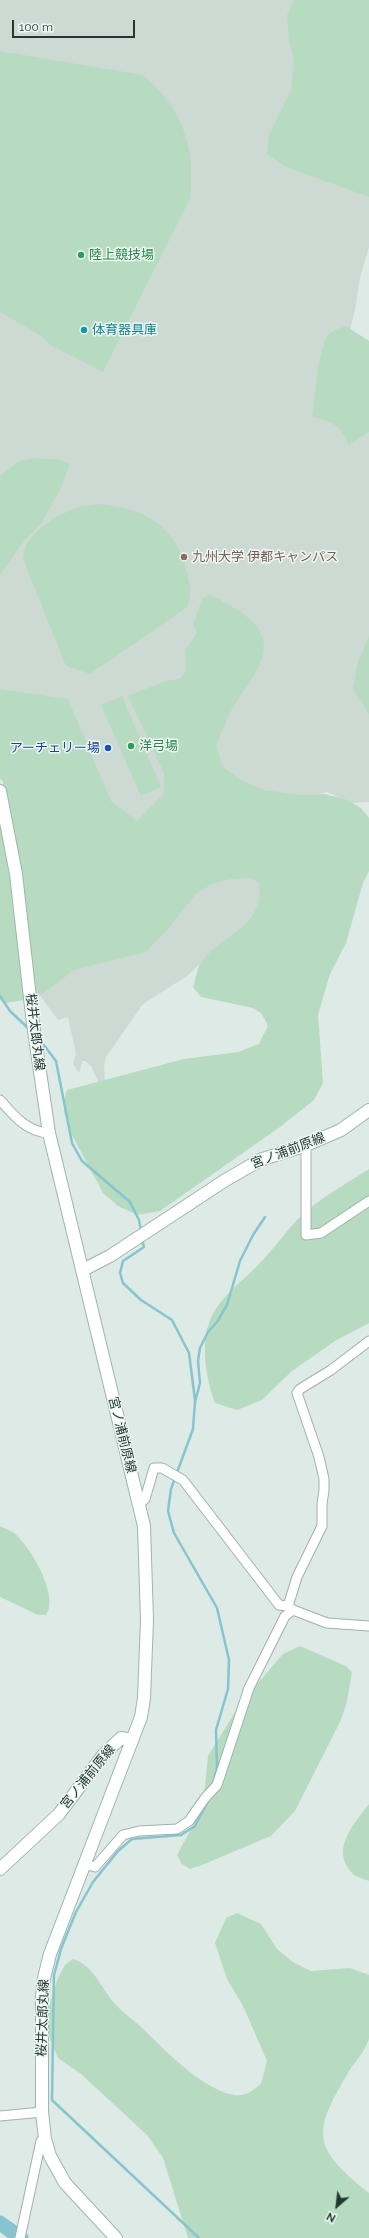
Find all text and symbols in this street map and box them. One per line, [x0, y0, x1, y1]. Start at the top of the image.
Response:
scale bar [14, 12, 137, 38]
text: 100 m [19, 20, 53, 34]
place label: 陸上競技場 [89, 247, 154, 263]
marker: 陸上競技場 [76, 250, 86, 260]
place label: 体育器具庫 [92, 322, 157, 338]
marker: 体育器具庫 [79, 325, 89, 335]
place label: 九州大学 伊都キャンパス [192, 549, 338, 565]
marker: 九州大学 伊都キャンパス [179, 552, 189, 562]
place label: 洋弓場 [139, 738, 178, 754]
place label: アーチェリー場 [10, 740, 100, 756]
marker: 洋弓場 [126, 741, 136, 751]
marker: アーチェリー場 [103, 743, 113, 753]
street label: 桜井太郎丸線 [23, 992, 47, 1072]
street label: 宮ノ浦前原線 [249, 1130, 327, 1172]
street label: 宮ノ浦前原線 [105, 1395, 139, 1475]
street label: 宮ノ浦前原線 [57, 1742, 119, 1812]
street label: 桜井太郎丸線 [34, 1979, 52, 2057]
north arrow [317, 2186, 357, 2226]
text: N [324, 2209, 338, 2225]

